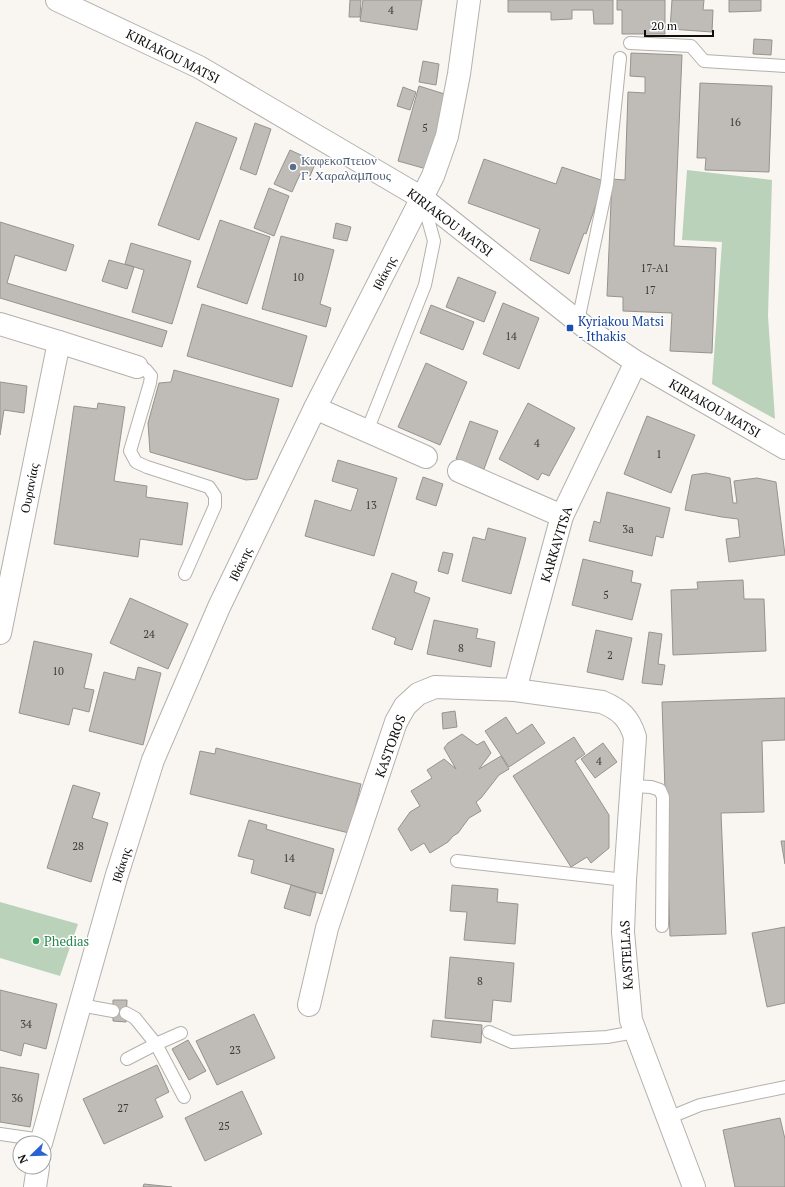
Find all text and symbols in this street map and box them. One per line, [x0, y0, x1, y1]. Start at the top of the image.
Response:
house number: 4 [388, 3, 394, 17]
scale bar [645, 12, 713, 38]
text: 20 m [651, 18, 678, 33]
street label: KIRIAKOU MATSI [123, 25, 223, 87]
house number: 16 [729, 115, 741, 129]
house number: 5 [422, 121, 428, 135]
place label: Καφεκοπτειον Γ. Χαραλαμπους [301, 151, 392, 184]
marker: Καφεκοπτειον Γ. Χαραλαμπους [288, 162, 298, 172]
street label: KIRIAKOU MATSI [403, 184, 497, 260]
street label: Ιθάκης [368, 252, 401, 293]
house number: 17-A1 [641, 261, 669, 275]
house number: 10 [292, 270, 304, 284]
house number: 17 [644, 283, 656, 297]
place label: Kyriakou Matsi - Ithakis [578, 312, 664, 345]
marker: Kyriakou Matsi - Ithakis [565, 323, 575, 333]
house number: 14 [505, 329, 517, 343]
street label: KIRIAKOU MATSI [666, 374, 764, 442]
house number: 4 [534, 436, 540, 450]
house number: 1 [656, 447, 662, 461]
street label: Ουρανίας [15, 461, 43, 514]
house number: 13 [365, 498, 377, 512]
street label: KARKAVITSA [536, 504, 576, 584]
house number: 3a [622, 522, 634, 536]
street label: Ιθάκης [224, 543, 256, 584]
house number: 5 [603, 588, 609, 602]
house number: 24 [143, 627, 155, 641]
house number: 8 [458, 641, 464, 655]
house number: 2 [607, 648, 613, 662]
house number: 10 [52, 664, 64, 678]
street label: KASTOROS [370, 712, 410, 780]
house number: 4 [596, 754, 602, 768]
house number: 28 [72, 839, 84, 853]
street label: Ιθάκης [107, 844, 135, 885]
house number: 14 [283, 851, 295, 865]
street label: KASTELLAS [615, 920, 637, 990]
place label: Phedias [44, 932, 89, 950]
marker: Phedias [31, 936, 41, 946]
house number: 8 [477, 974, 483, 988]
house number: 34 [20, 1017, 32, 1031]
house number: 23 [229, 1043, 241, 1057]
house number: 36 [11, 1091, 23, 1105]
house number: 27 [117, 1101, 129, 1115]
house number: 25 [218, 1119, 230, 1133]
north arrow [12, 1135, 52, 1175]
text: N [14, 1152, 31, 1165]

